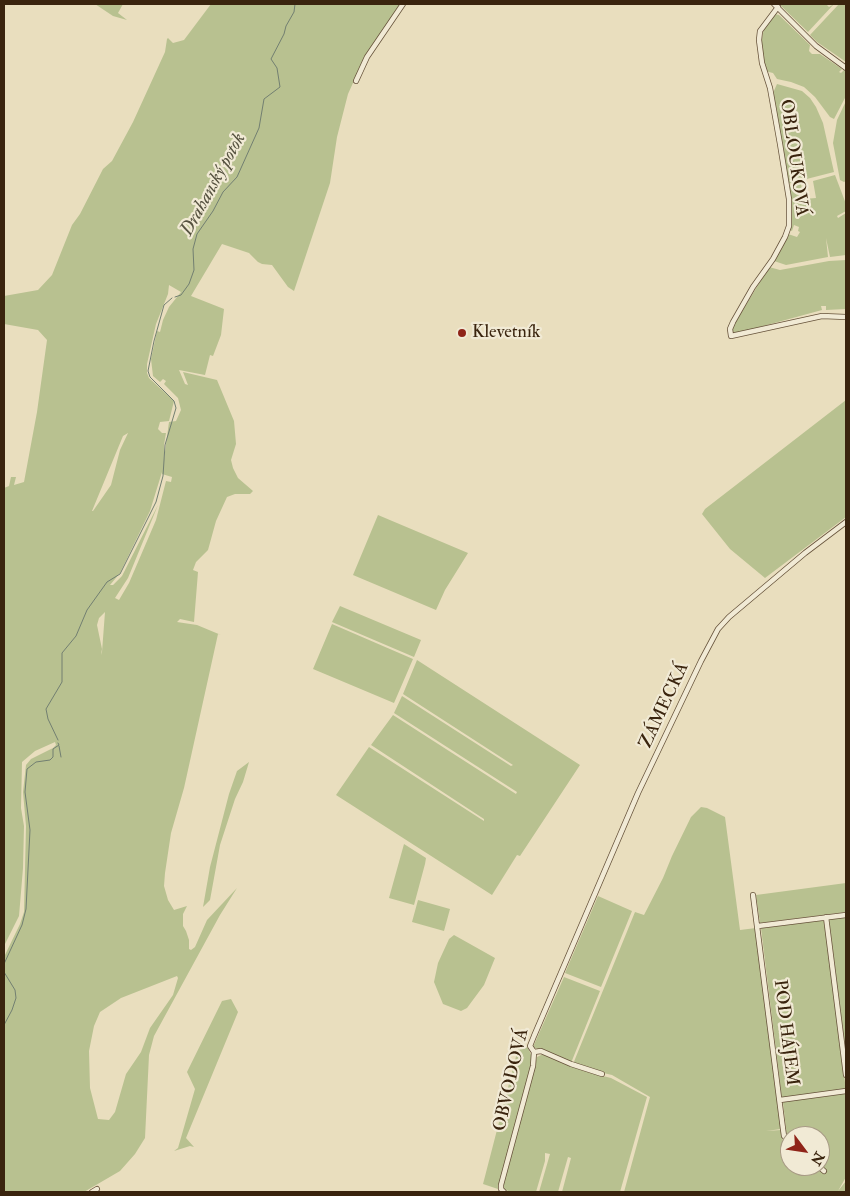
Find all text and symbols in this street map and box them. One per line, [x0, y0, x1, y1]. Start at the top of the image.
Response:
street label: OBLOUKOVÁ [774, 98, 812, 218]
water label: Drahanský potok [176, 130, 252, 240]
place label: Klevetník [472, 322, 540, 344]
marker: Klevetník [456, 327, 468, 339]
street label: ZÁMECKÁ [636, 660, 694, 752]
street label: POD HÁJEM [768, 979, 802, 1087]
street label: OBVODOVÁ [490, 1026, 534, 1134]
north arrow [780, 1126, 830, 1176]
text: N [807, 1149, 828, 1168]

